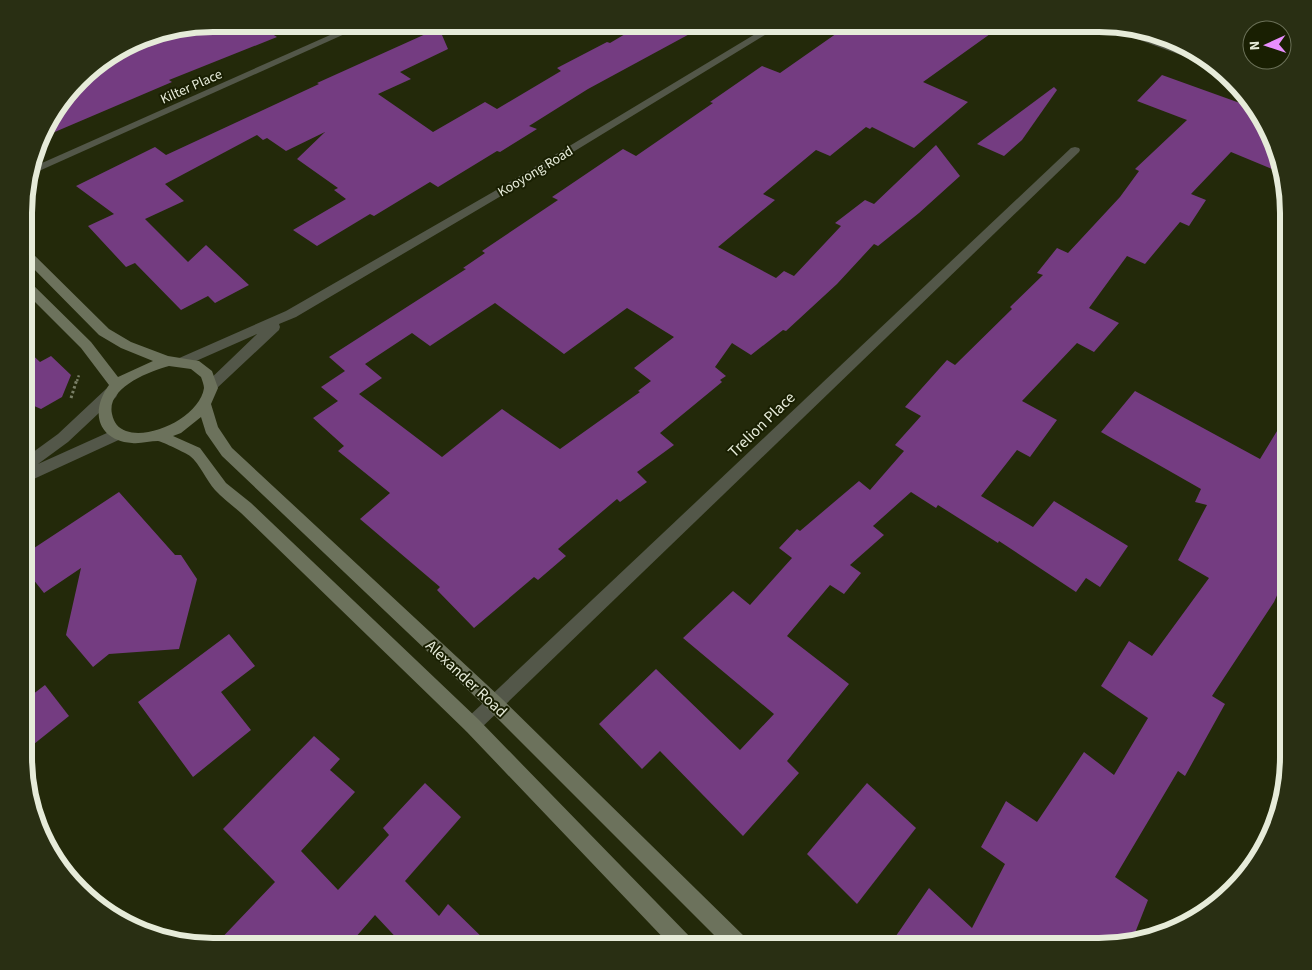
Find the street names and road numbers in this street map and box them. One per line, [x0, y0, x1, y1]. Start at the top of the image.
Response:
street label: Kilter Place [157, 64, 226, 109]
street label: Kooyong Road [494, 141, 577, 202]
street label: Trelion Place [723, 387, 800, 462]
street label: Alexander Road [421, 635, 512, 722]

